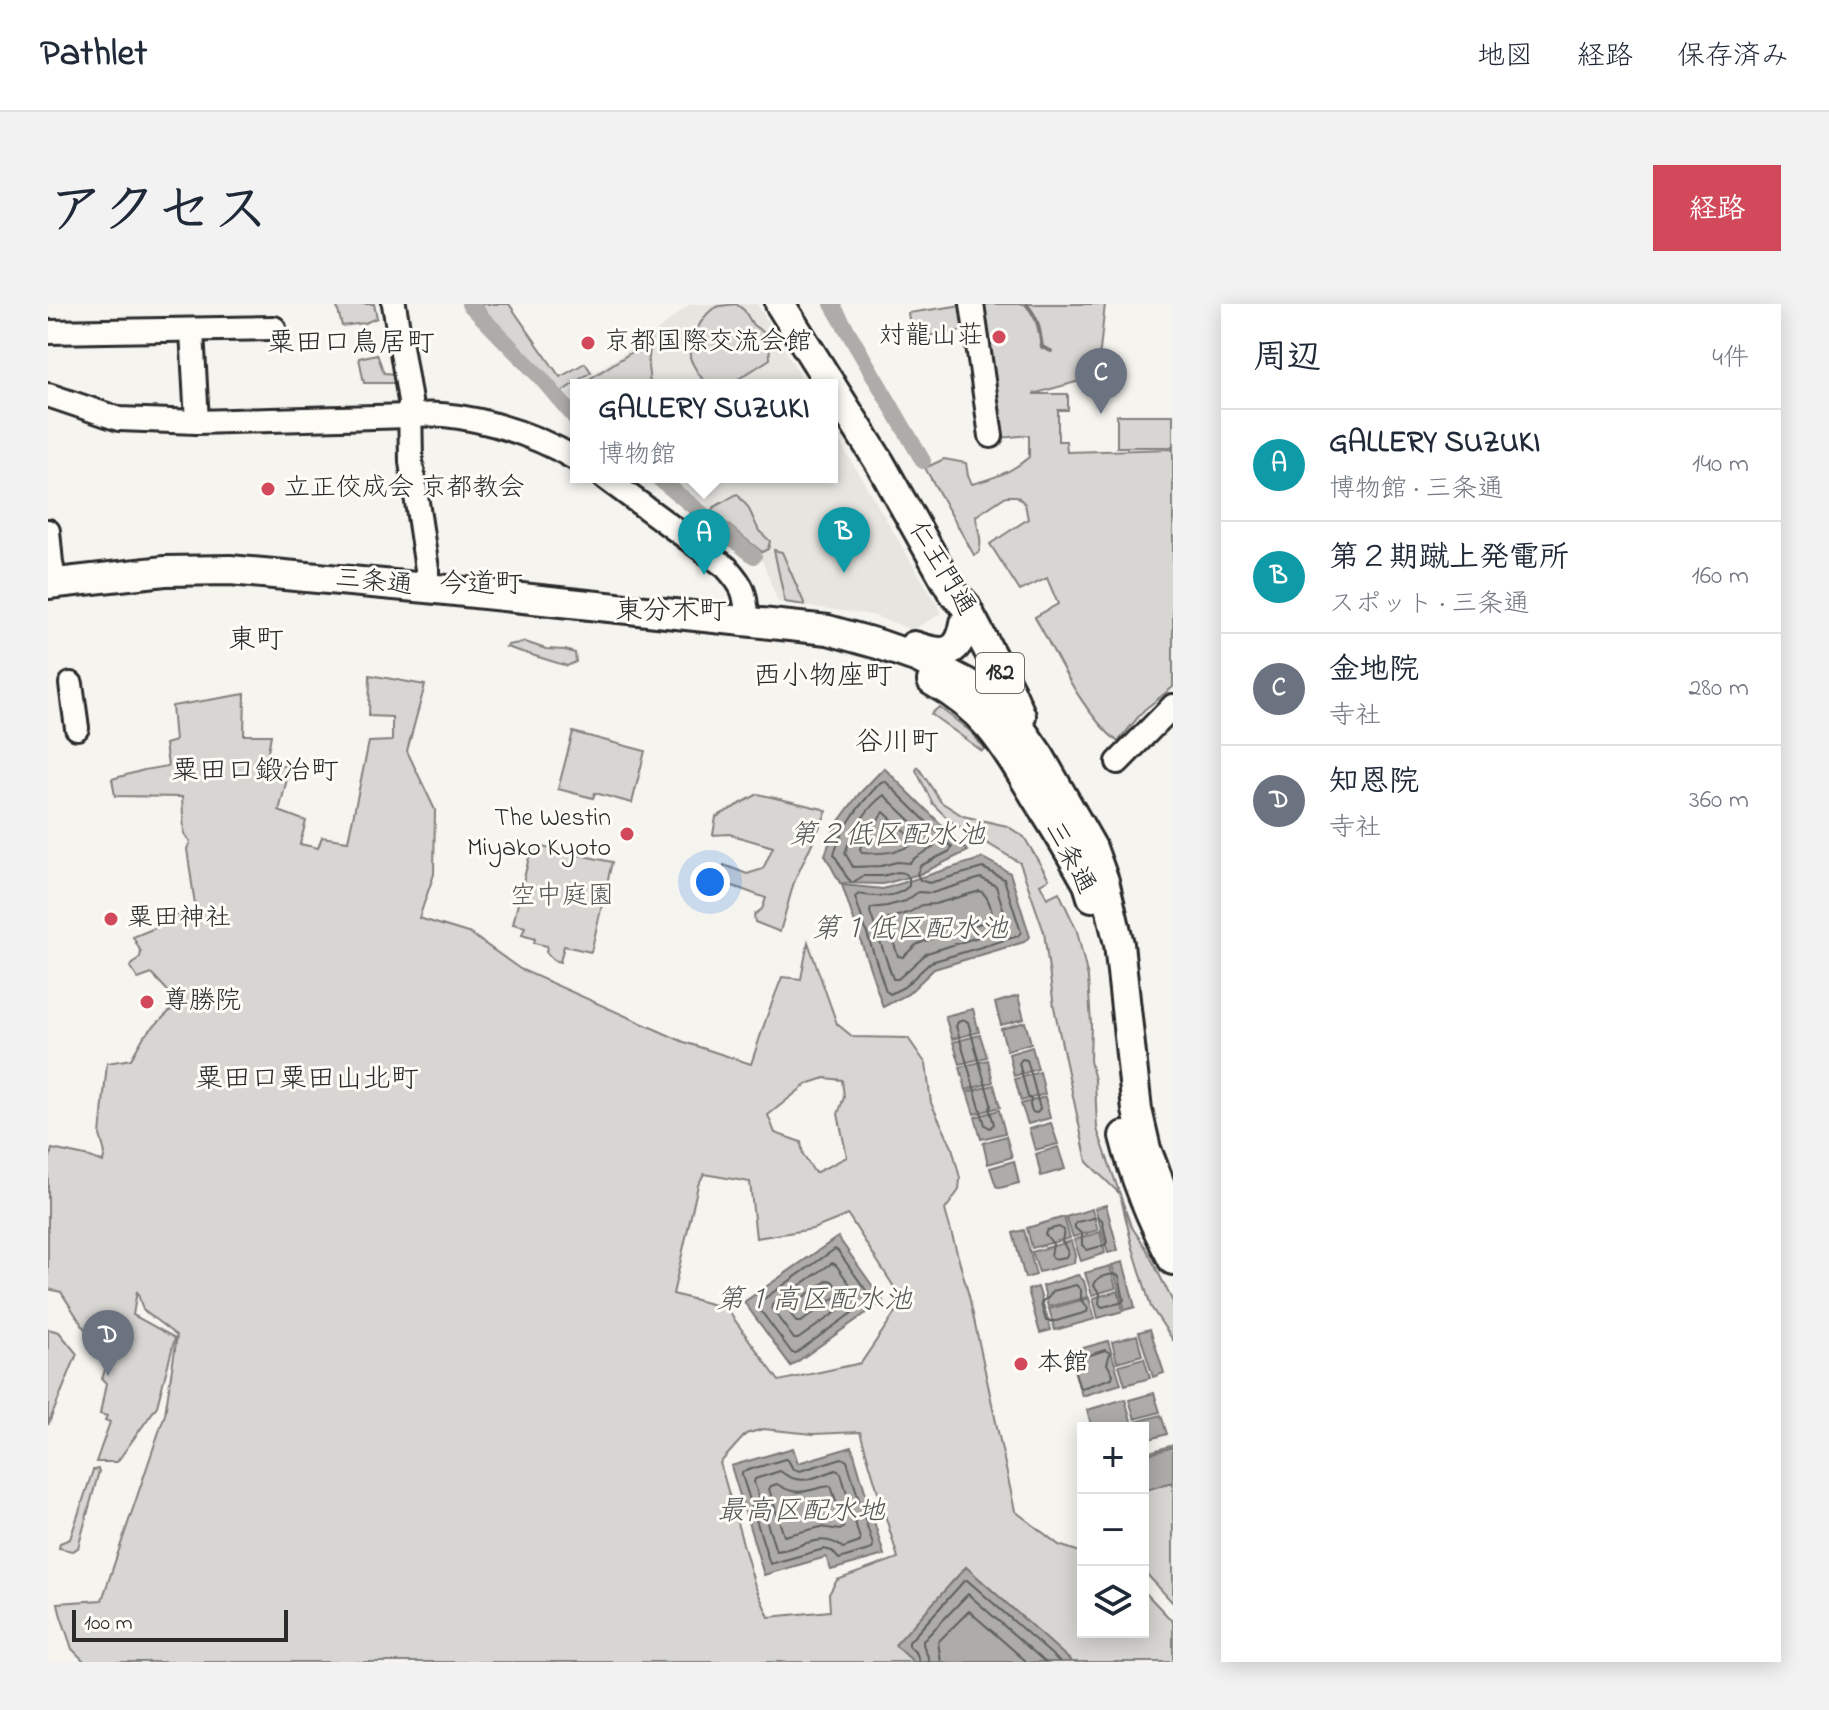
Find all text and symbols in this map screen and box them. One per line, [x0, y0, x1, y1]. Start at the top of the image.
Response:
text: Pathlet [40, 27, 147, 83]
text: 地図 [1477, 37, 1533, 78]
text: 経路 [1577, 37, 1633, 78]
text: 保存済み [1677, 37, 1789, 78]
button: 経路 [1653, 165, 1781, 251]
text: アクセス [48, 173, 269, 254]
place label: 対龍山荘 [879, 318, 983, 356]
district label: 粟田口鳥居町 [267, 324, 435, 365]
place label: 京都国際交流会館 [604, 324, 812, 362]
marker: 対龍山荘 [990, 328, 1008, 346]
marker: 京都国際交流会館 [579, 334, 597, 352]
text: 周辺 [1253, 334, 1321, 384]
text: 4件 [1712, 340, 1749, 378]
pin: C [1075, 348, 1127, 414]
popup [570, 379, 838, 483]
text: GALLERY SUZUKI [598, 388, 810, 432]
text: GALLERY SUZUKI [1329, 422, 1540, 466]
text: 博物館 [598, 437, 676, 475]
text: A [1271, 446, 1287, 484]
text: 140 m [1692, 446, 1749, 484]
place label: 立正佼成会 京都教会 [284, 470, 525, 508]
text: 博物館 · 三条通 [1329, 471, 1504, 509]
marker: 立正佼成会 京都教会 [259, 480, 277, 498]
pin: B [818, 507, 870, 573]
pin: A [678, 509, 730, 575]
street label: 仁王門通 [898, 515, 984, 623]
text: 第２期蹴上発電所 [1329, 537, 1569, 581]
text: B [1270, 558, 1288, 596]
text: 160 m [1691, 558, 1749, 596]
street label: 三条通 [333, 560, 415, 606]
district label: 今道町 [439, 565, 523, 606]
text: スポット · 三条通 [1329, 586, 1530, 624]
district label: 東分木町 [615, 592, 727, 633]
district label: 東町 [228, 621, 284, 662]
text: 金地院 [1329, 649, 1419, 693]
road number: 182 [976, 653, 1024, 693]
district label: 西小物座町 [753, 657, 893, 698]
text: C [1272, 670, 1286, 708]
text: 280 m [1688, 670, 1749, 708]
text: 寺社 [1329, 698, 1381, 736]
district label: 谷川町 [855, 723, 939, 764]
district label: 粟田口鍛冶町 [171, 752, 339, 793]
text: 知恩院 [1329, 761, 1419, 805]
text: D [1269, 782, 1289, 820]
text: 360 m [1689, 782, 1749, 820]
place label: The Westin Miyako Kyoto [467, 800, 611, 868]
text: 寺社 [1329, 810, 1381, 848]
street label: 三条通 [1034, 815, 1104, 901]
water label: 第２低区配水池 [789, 816, 986, 857]
marker: The Westin Miyako Kyoto [618, 825, 636, 843]
your location [690, 862, 730, 902]
park label: 空中庭園 [510, 878, 614, 916]
place label: 粟田神社 [127, 900, 231, 938]
marker: 粟田神社 [102, 910, 120, 928]
water label: 第１低区配水池 [812, 910, 1009, 951]
place label: 尊勝院 [163, 983, 241, 1021]
marker: 尊勝院 [138, 993, 156, 1011]
district label: 粟田口粟田山北町 [195, 1060, 419, 1101]
water label: 第１高区配水池 [716, 1281, 913, 1322]
pin: D [82, 1310, 134, 1376]
place label: 本館 [1037, 1345, 1089, 1383]
marker: 本館 [1012, 1355, 1030, 1373]
map controls [1077, 1422, 1149, 1638]
button: + [1077, 1422, 1149, 1494]
water label: 最高区配水地 [717, 1492, 886, 1533]
button: − [1077, 1494, 1149, 1566]
button: layers [1077, 1566, 1149, 1638]
scale bar [72, 1606, 288, 1642]
text: 100 m [84, 1608, 133, 1640]

